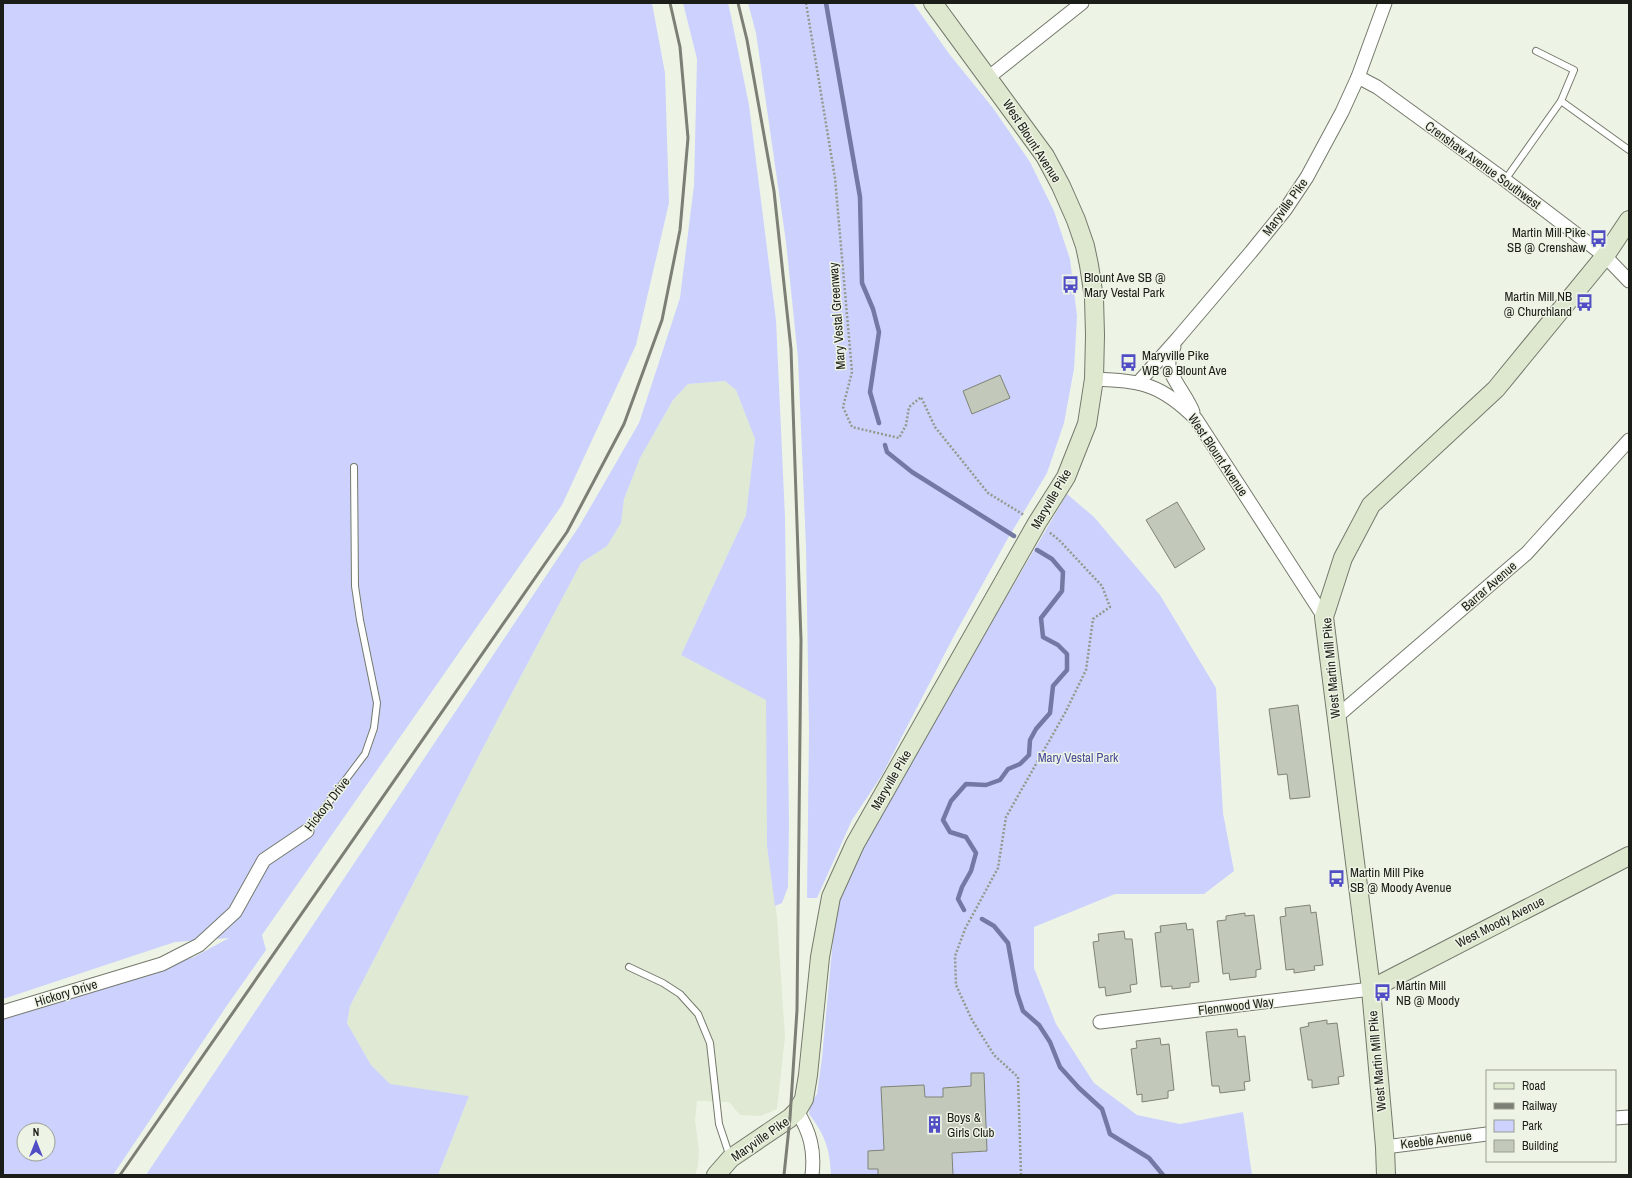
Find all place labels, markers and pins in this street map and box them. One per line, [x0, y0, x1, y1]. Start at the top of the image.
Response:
place label: Martin Mill Pike SB @ Crenshaw [1507, 224, 1586, 256]
bus stop icon: Martin Mill Pike SB @ Crenshaw [1589, 229, 1609, 249]
place label: Blount Ave SB @ Mary Vestal Park [1084, 269, 1166, 301]
bus stop icon: Blount Ave SB @ Mary Vestal Park [1061, 274, 1081, 294]
place label: Martin Mill NB @ Churchland [1504, 288, 1572, 320]
bus stop icon: Martin Mill NB @ Churchland [1575, 293, 1595, 313]
place label: Maryville Pike WB @ Blount Ave [1142, 347, 1227, 379]
bus stop icon: Maryville Pike WB @ Blount Ave [1119, 352, 1139, 372]
place label: Martin Mill Pike SB @ Moody Avenue [1350, 864, 1451, 896]
bus stop icon: Martin Mill Pike SB @ Moody Avenue [1327, 869, 1347, 889]
place label: Martin Mill NB @ Moody [1396, 977, 1460, 1009]
bus stop icon: Martin Mill NB @ Moody [1373, 982, 1393, 1002]
place label: Boys & Girls Club [947, 1109, 994, 1141]
building icon: Boys & Girls Club [924, 1114, 944, 1134]

